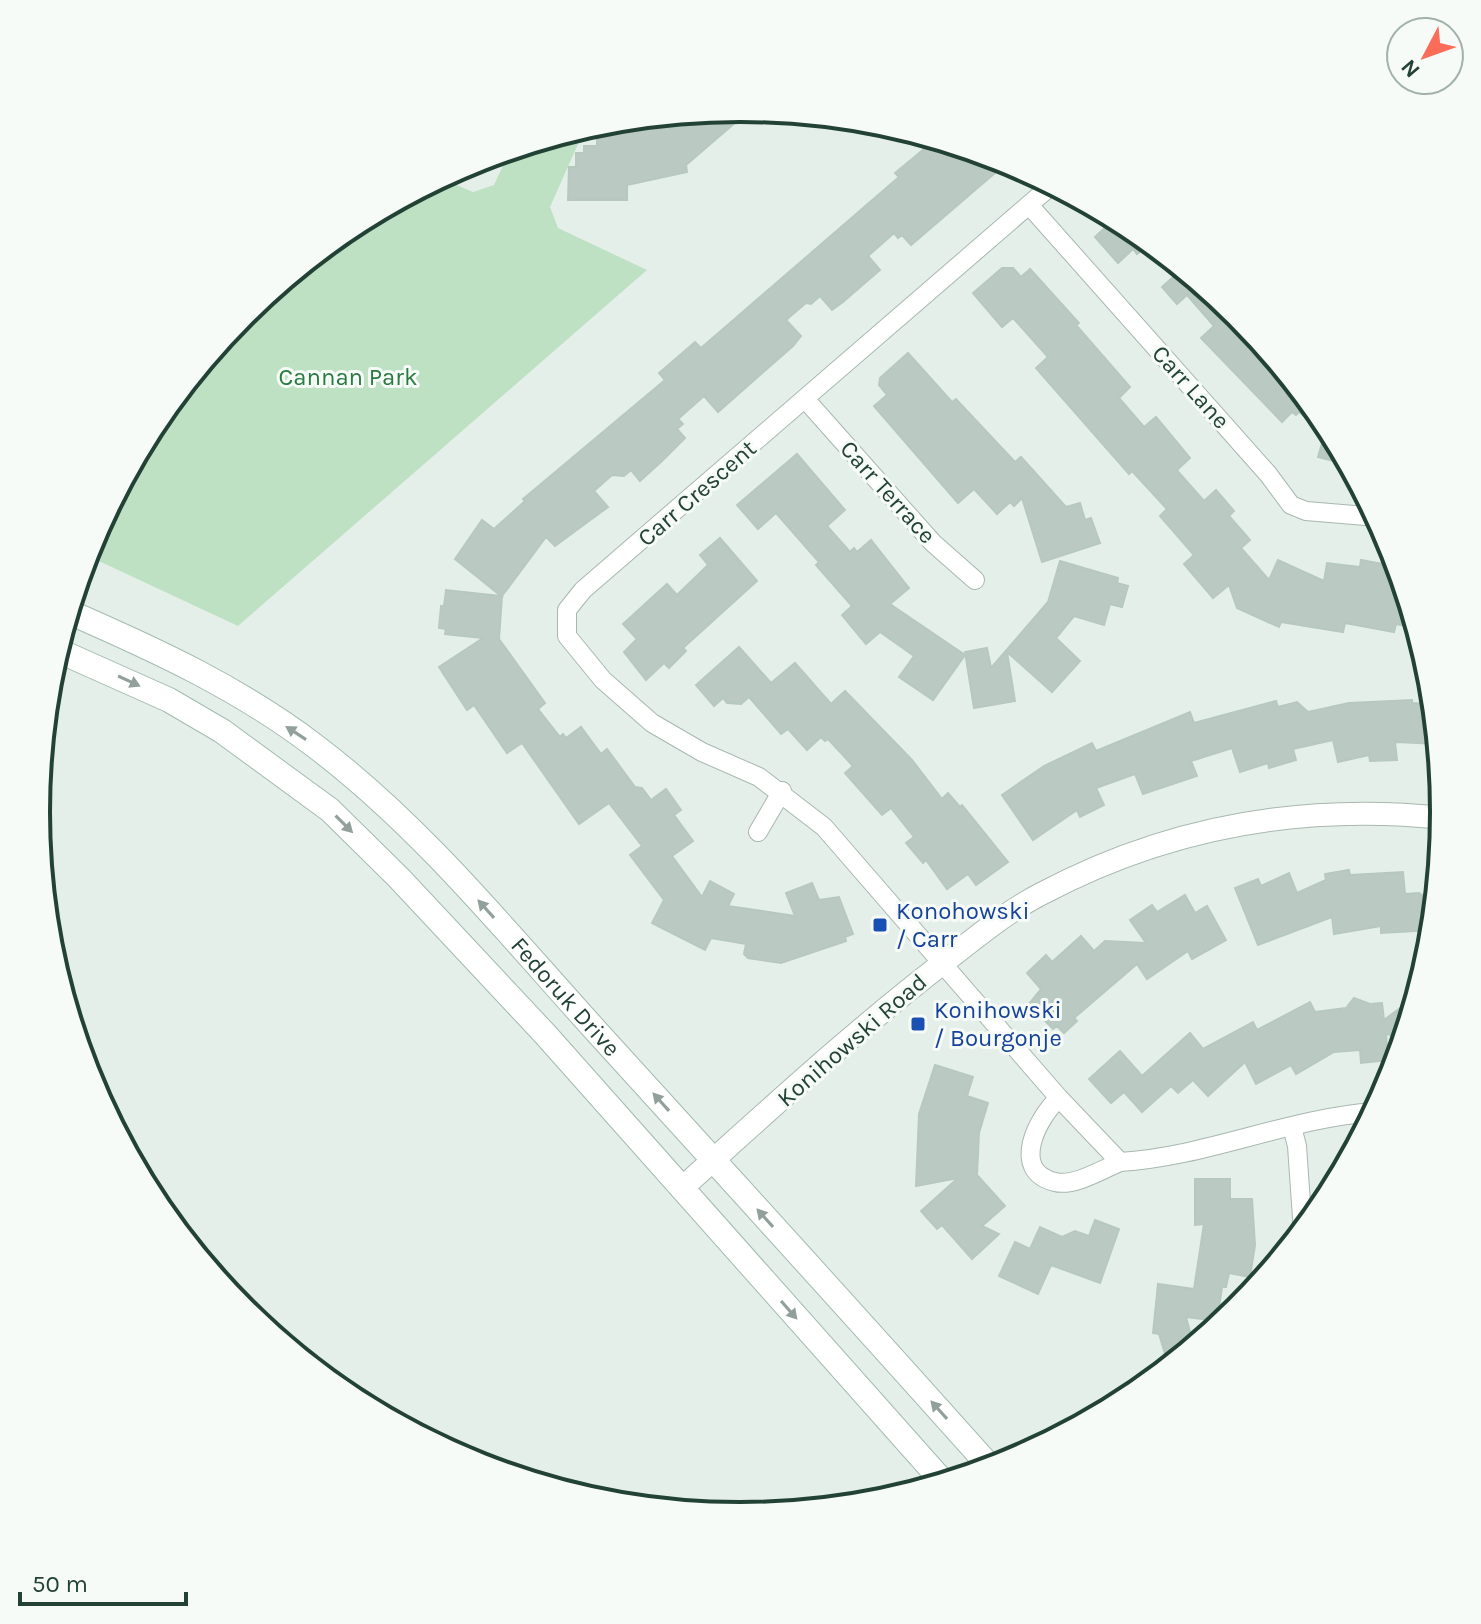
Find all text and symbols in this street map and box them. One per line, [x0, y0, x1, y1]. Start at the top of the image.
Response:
north arrow [1385, 16, 1465, 96]
text: N [1396, 54, 1426, 83]
street label: Carr Lane [1146, 340, 1236, 434]
park label: Cannan Park [279, 363, 418, 391]
street label: Carr Crescent [632, 434, 762, 552]
street label: Carr Terrace [835, 435, 941, 549]
one-way arrow [117, 674, 140, 688]
one-way arrow [285, 726, 307, 741]
one-way arrow [335, 814, 353, 833]
place label: Konohowski / Carr [896, 897, 1030, 953]
one-way arrow [478, 900, 496, 919]
marker: Konohowski / Carr [871, 916, 889, 934]
street label: Fedoruk Drive [505, 931, 626, 1062]
street label: Konihowski Road [772, 968, 932, 1112]
place label: Konihowski / Bourgonje [934, 996, 1062, 1052]
marker: Konihowski / Bourgonje [909, 1015, 927, 1033]
one-way arrow [652, 1093, 670, 1112]
one-way arrow [756, 1209, 774, 1228]
one-way arrow [779, 1300, 797, 1319]
one-way arrow [931, 1401, 949, 1420]
scale bar [20, 1556, 186, 1606]
text: 50 m [32, 1570, 88, 1598]

